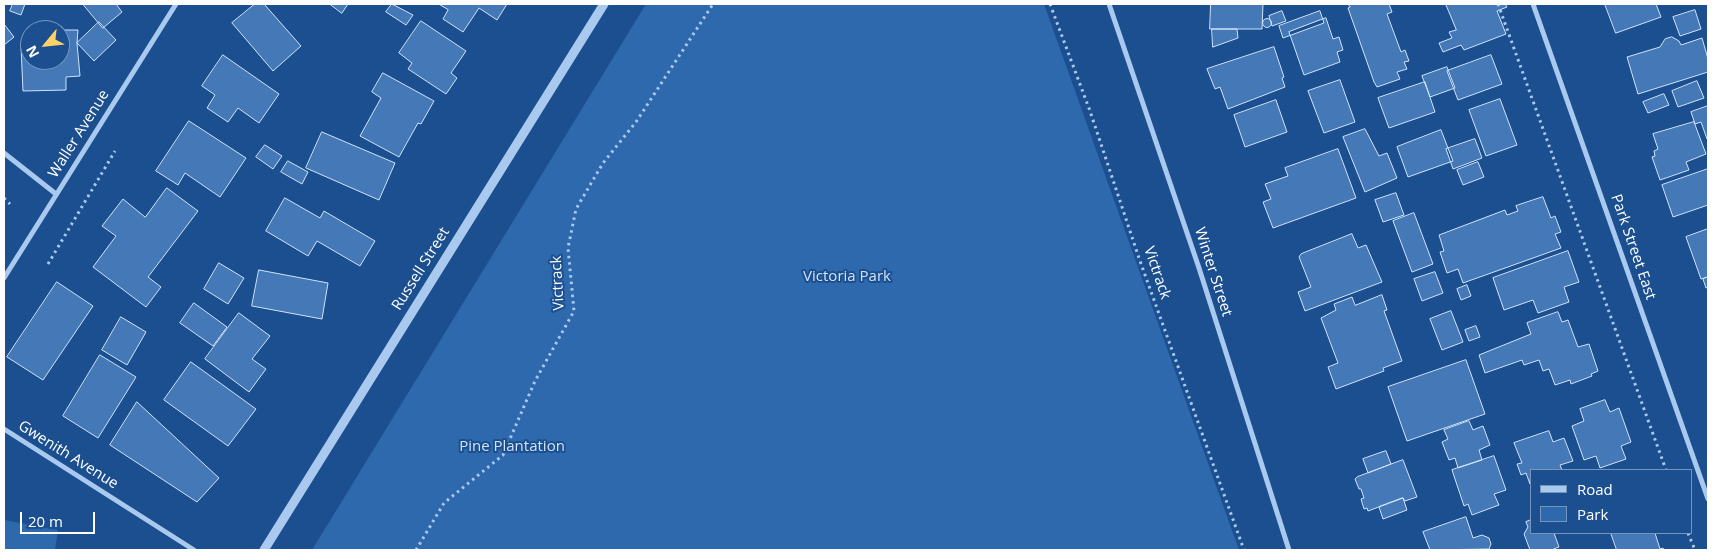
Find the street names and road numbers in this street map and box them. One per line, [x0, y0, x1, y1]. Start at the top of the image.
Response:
street label: Waller Avenue [45, 87, 113, 181]
street label: Park Street East [1607, 192, 1659, 302]
street label: Russell Street [388, 224, 454, 314]
street label: Winter Street [1190, 225, 1236, 319]
street label: Victrack [1140, 244, 1174, 302]
street label: Victrack [548, 255, 568, 311]
street label: Gwenith Avenue [15, 417, 121, 493]

